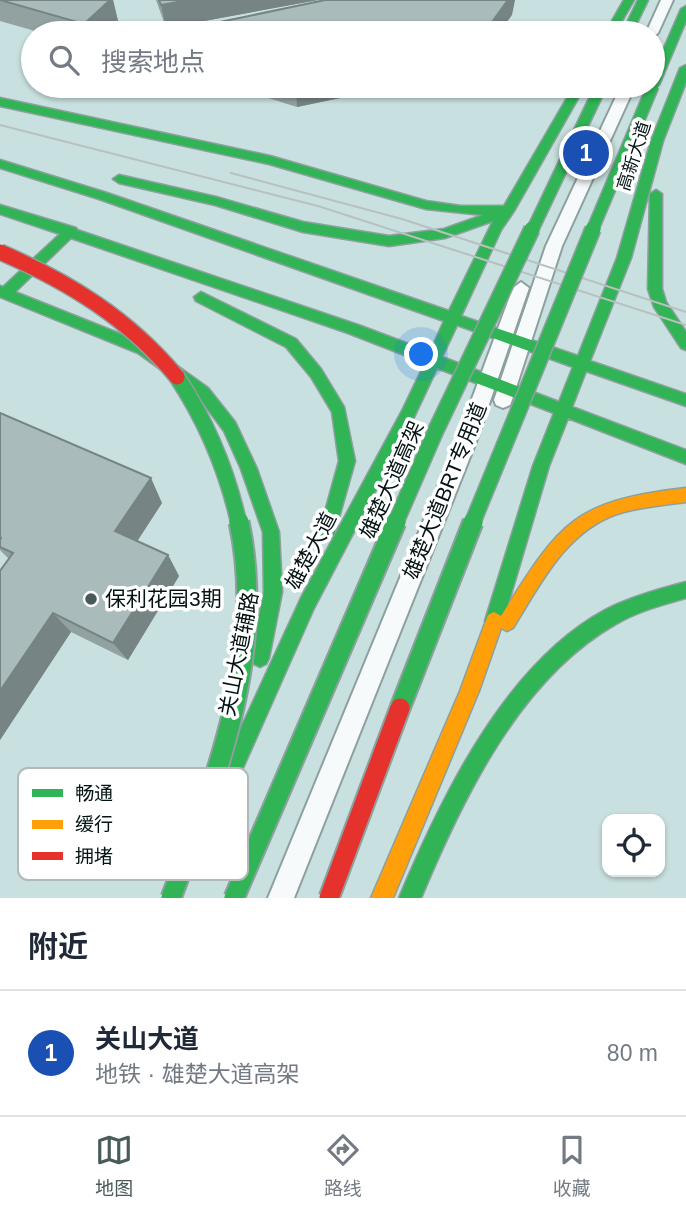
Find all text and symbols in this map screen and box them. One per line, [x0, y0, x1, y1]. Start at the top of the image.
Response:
search box [21, 21, 665, 98]
icon: search [45, 41, 83, 79]
text: 搜索地点 [101, 47, 205, 77]
street label: 高新大道 [613, 119, 655, 193]
pin: 1 [563, 127, 609, 179]
your location [404, 337, 438, 371]
street label: 雄楚大道BRT专用道 [399, 399, 491, 583]
street label: 雄楚大道高架 [355, 418, 428, 542]
street label: 雄楚大道 [281, 508, 340, 593]
place label: 保利花园3期 [105, 587, 222, 610]
street label: 关山大道辅路 [215, 590, 262, 718]
marker: 保利花园3期 [83, 591, 99, 607]
legend [18, 768, 248, 880]
text: 畅通 [75, 783, 113, 804]
text: 缓行 [75, 814, 113, 835]
map controls [602, 814, 665, 877]
button: locate [602, 814, 665, 877]
text: 拥堵 [75, 846, 113, 867]
text: 附近 [28, 930, 88, 963]
text: 关山大道 [95, 1024, 199, 1054]
text: 1 [45, 1040, 57, 1066]
text: 80 m [607, 1040, 658, 1066]
text: 地铁 · 雄楚大道高架 [95, 1061, 299, 1087]
tab: 地图 [95, 1131, 133, 1200]
tab: 路线 [324, 1131, 362, 1200]
tab: 收藏 [553, 1131, 591, 1200]

